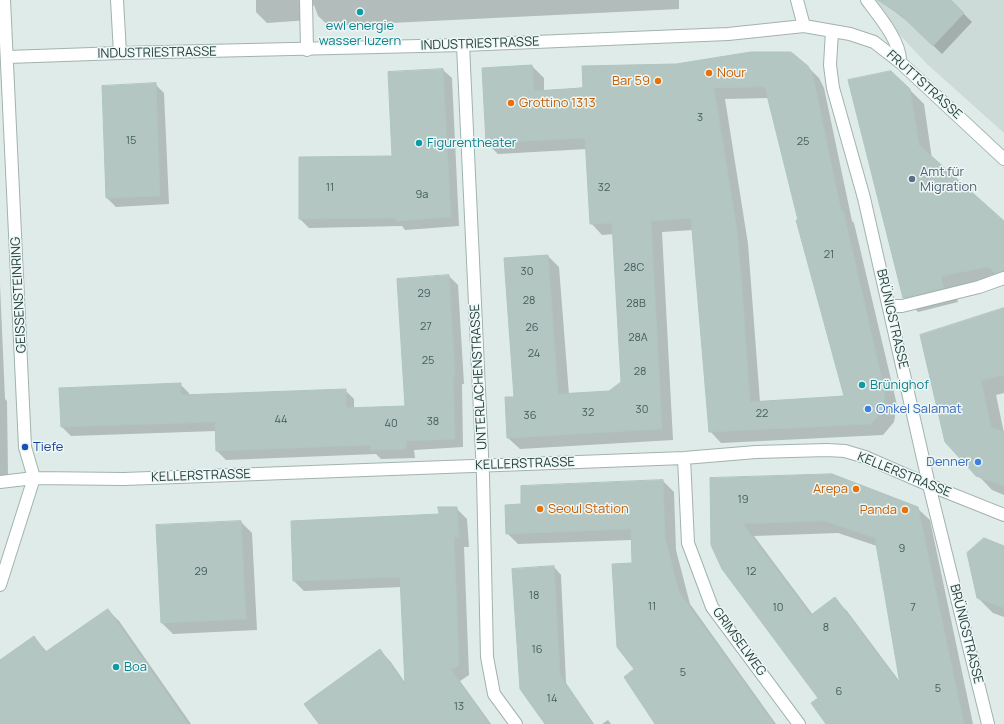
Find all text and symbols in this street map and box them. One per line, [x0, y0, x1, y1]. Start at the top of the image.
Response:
marker: ewl energie wasser luzern [355, 7, 365, 17]
place label: ewl energie wasser luzern [319, 18, 401, 49]
street label: INDUSTRIESTRASSE [420, 34, 540, 54]
street label: INDUSTRIESTRASSE [97, 44, 217, 62]
street label: FRUTTSTRASSE [883, 47, 965, 123]
place label: Nour [717, 65, 746, 81]
marker: Nour [704, 68, 714, 78]
place label: Bar 59 [612, 73, 650, 89]
marker: Bar 59 [653, 76, 663, 86]
place label: Grottino 1313 [519, 95, 596, 111]
marker: Grottino 1313 [506, 98, 516, 108]
house number: 3 [697, 111, 703, 125]
house number: 15 [126, 134, 136, 148]
place label: Figurentheater [427, 135, 517, 151]
house number: 25 [797, 135, 809, 149]
marker: Figurentheater [414, 138, 424, 148]
place label: Amt für Migration [920, 164, 977, 195]
marker: Amt für Migration [907, 174, 917, 184]
house number: 11 [326, 181, 334, 195]
house number: 32 [598, 181, 610, 195]
house number: 9a [416, 188, 428, 202]
street label: GEISSENSTEINRING [8, 236, 30, 354]
house number: 21 [824, 248, 834, 262]
house number: 28C [624, 261, 644, 275]
house number: 30 [521, 265, 533, 279]
street label: BRÜNIGSTRASSE [873, 268, 911, 370]
house number: 29 [417, 287, 431, 301]
house number: 28 [523, 294, 535, 308]
house number: 28B [626, 297, 646, 311]
street label: UNTERLACHENSTRASSE [467, 304, 491, 450]
house number: 27 [420, 320, 432, 334]
house number: 26 [525, 321, 539, 335]
house number: 28A [628, 331, 648, 345]
house number: 24 [528, 347, 540, 361]
house number: 25 [422, 354, 434, 368]
house number: 28 [634, 365, 646, 379]
place label: Brünighof [870, 377, 929, 393]
marker: Brünighof [857, 380, 867, 390]
place label: Onkel Salamat [876, 401, 962, 417]
house number: 30 [636, 403, 648, 417]
marker: Onkel Salamat [863, 404, 873, 414]
house number: 32 [582, 406, 594, 420]
house number: 22 [756, 407, 768, 421]
house number: 36 [524, 409, 536, 423]
house number: 44 [274, 413, 288, 427]
house number: 38 [427, 415, 439, 429]
house number: 40 [384, 417, 398, 431]
place label: Tiefe [33, 439, 63, 455]
marker: Tiefe [20, 442, 30, 452]
street label: KELLERSTRASSE [855, 449, 953, 501]
street label: KELLERSTRASSE [475, 454, 575, 474]
place label: Denner [926, 454, 970, 470]
marker: Denner [973, 457, 983, 467]
street label: KELLERSTRASSE [151, 466, 251, 486]
place label: Arepa [813, 481, 848, 497]
marker: Arepa [851, 484, 861, 494]
house number: 19 [737, 493, 749, 507]
place label: Seoul Station [548, 501, 629, 517]
place label: Panda [860, 502, 897, 518]
marker: Seoul Station [535, 504, 545, 514]
marker: Panda [900, 505, 910, 515]
house number: 9 [899, 542, 905, 556]
house number: 29 [194, 565, 208, 579]
house number: 12 [746, 565, 756, 579]
street label: BRÜNIGSTRASSE [946, 583, 986, 685]
house number: 18 [529, 589, 539, 603]
house number: 11 [648, 600, 656, 614]
house number: 10 [773, 601, 783, 615]
house number: 7 [910, 601, 916, 615]
street label: GRIMSELWEG [709, 605, 769, 679]
house number: 8 [823, 621, 829, 635]
house number: 16 [531, 643, 543, 657]
place label: Boa [124, 659, 147, 675]
marker: Boa [111, 662, 121, 672]
house number: 5 [680, 666, 686, 680]
house number: 5 [935, 682, 941, 696]
house number: 6 [836, 685, 842, 699]
house number: 14 [547, 692, 557, 706]
house number: 13 [454, 700, 464, 714]

